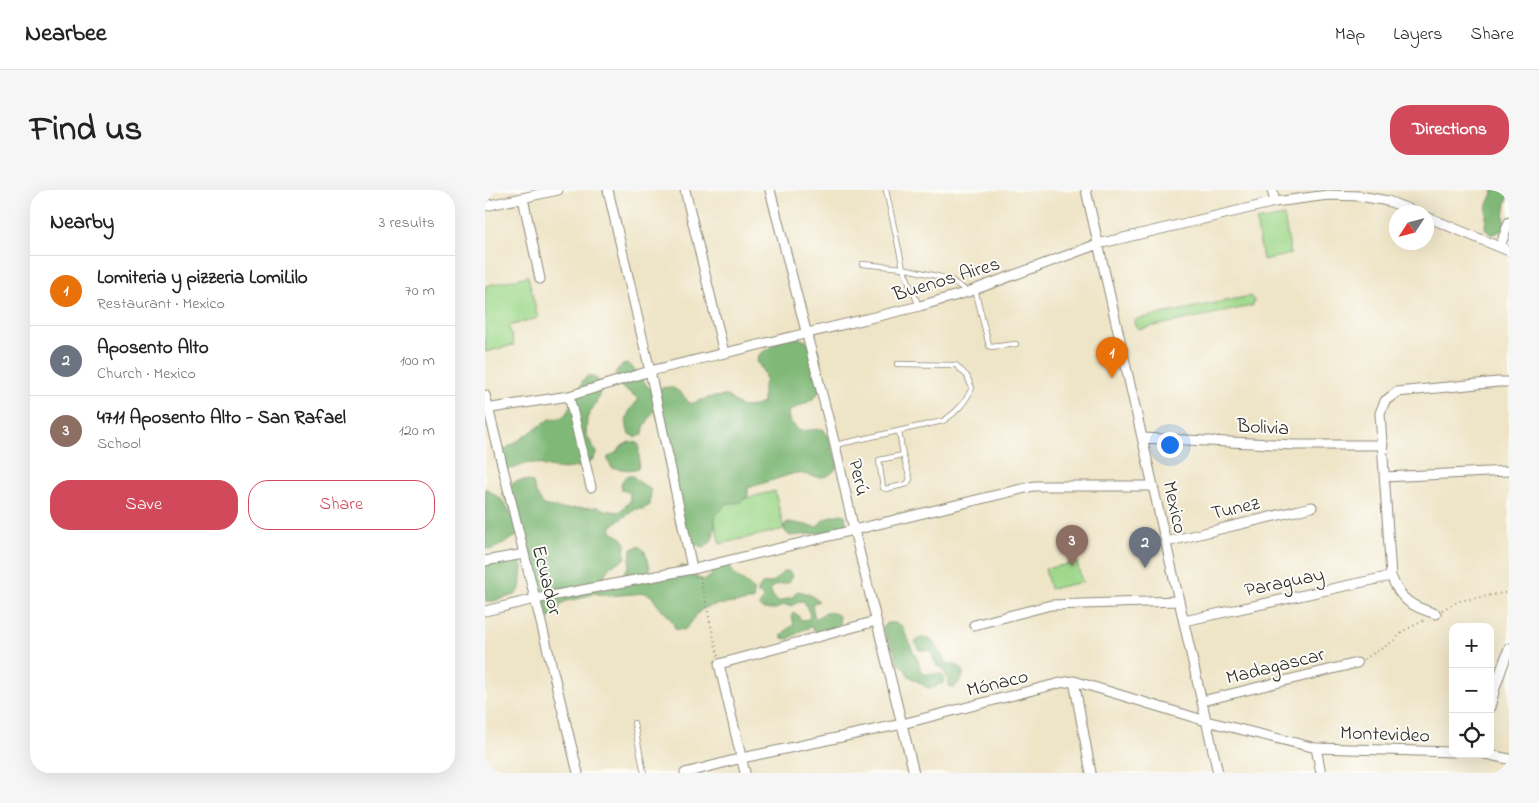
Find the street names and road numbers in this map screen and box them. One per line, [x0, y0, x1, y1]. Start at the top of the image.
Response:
street label: Buenos Aires [889, 250, 1004, 311]
street label: Bolivia [1235, 413, 1290, 444]
street label: Perú [839, 456, 876, 499]
street label: Mexico [1153, 479, 1194, 537]
street label: Tunez [1209, 490, 1263, 529]
street label: Ecuador [523, 543, 568, 619]
street label: Paraguay [1242, 561, 1327, 607]
street label: Madagascar [1223, 641, 1329, 695]
street label: Mónaco [964, 663, 1031, 706]
street label: Montevideo [1339, 719, 1430, 752]

